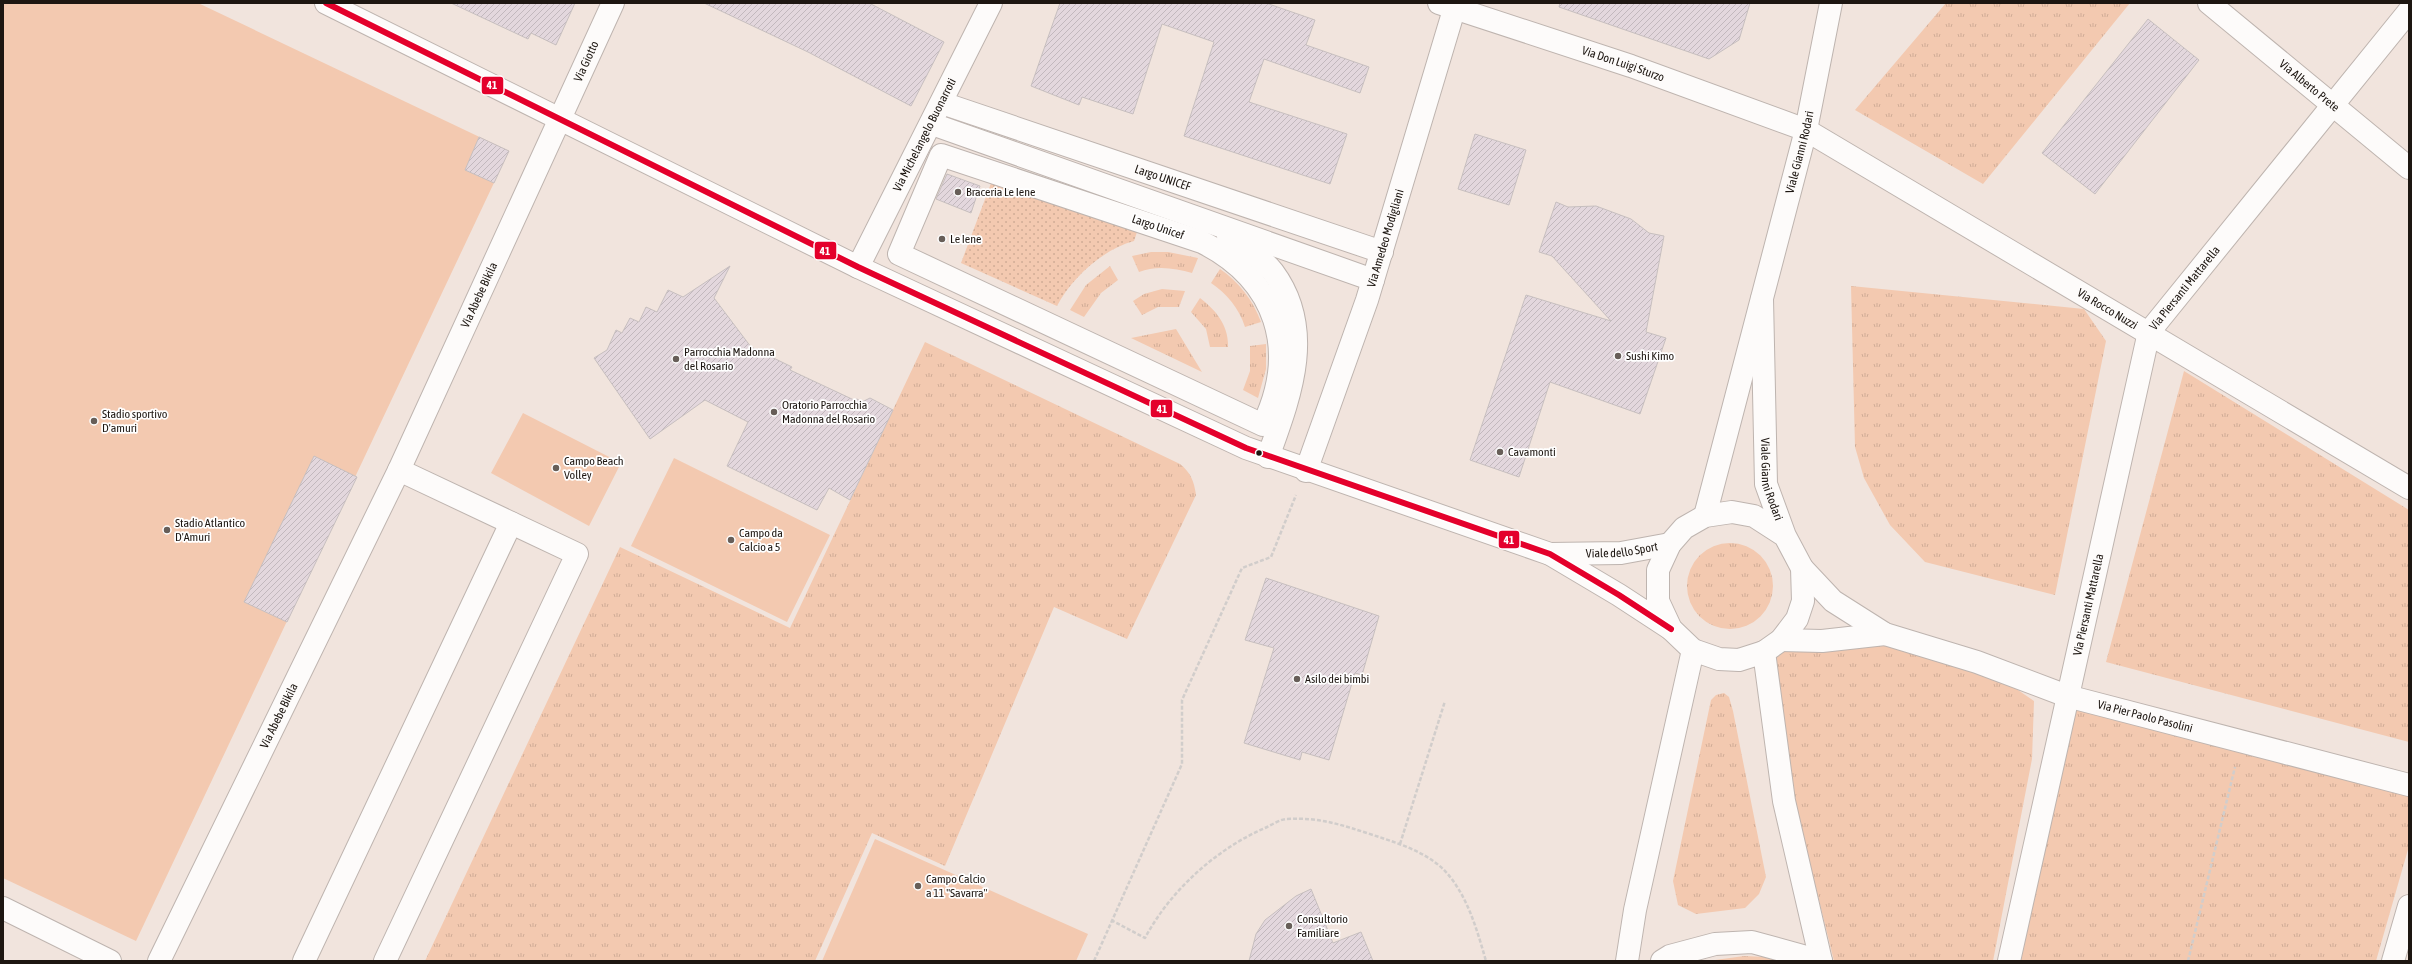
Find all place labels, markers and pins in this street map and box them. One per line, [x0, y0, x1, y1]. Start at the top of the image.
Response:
place label: Braceria Le Iene [966, 185, 1036, 199]
marker: Braceria Le Iene [953, 187, 963, 197]
place label: Le Iene [950, 232, 982, 246]
marker: Le Iene [937, 234, 947, 244]
place label: Parrocchia Madonna del Rosario [684, 345, 775, 373]
place label: Sushi Kimo [1626, 349, 1675, 363]
marker: Sushi Kimo [1613, 351, 1623, 361]
marker: Parrocchia Madonna del Rosario [671, 354, 681, 364]
place label: Oratorio Parrocchia Madonna del Rosario [782, 398, 876, 426]
place label: Stadio sportivo D'amuri [102, 407, 168, 435]
marker: Oratorio Parrocchia Madonna del Rosario [769, 407, 779, 417]
marker: Stadio sportivo D'amuri [89, 416, 99, 426]
place label: Cavamonti [1508, 445, 1556, 459]
marker: Cavamonti [1495, 447, 1505, 457]
unlabelled marker [1254, 448, 1264, 458]
place label: Campo Beach Volley [564, 454, 624, 482]
marker: Campo Beach Volley [551, 463, 561, 473]
place label: Stadio Atlantico D'Amuri [175, 516, 245, 544]
marker: Stadio Atlantico D'Amuri [162, 525, 172, 535]
place label: Campo da Calcio a 5 [739, 526, 783, 554]
marker: Campo da Calcio a 5 [726, 535, 736, 545]
place label: Asilo dei bimbi [1305, 672, 1369, 686]
marker: Asilo dei bimbi [1292, 674, 1302, 684]
place label: Campo Calcio a 11 "Savarra" [926, 872, 988, 900]
marker: Campo Calcio a 11 "Savarra" [913, 881, 923, 891]
place label: Consultorio Familiare [1297, 912, 1348, 940]
marker: Consultorio Familiare [1284, 921, 1294, 931]

